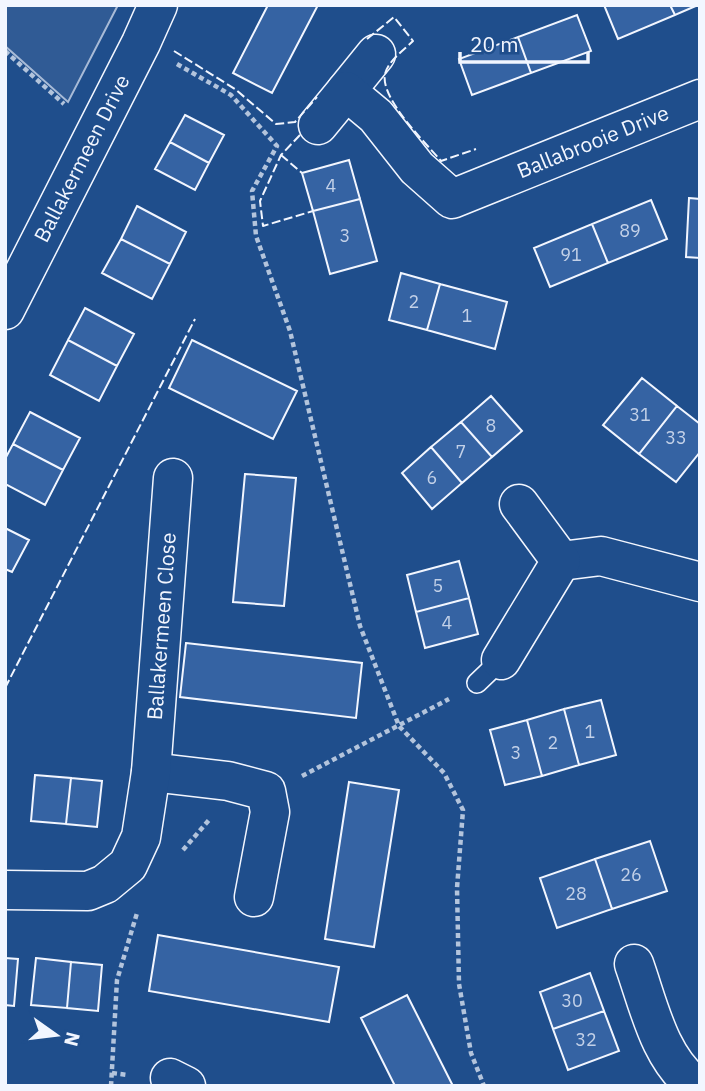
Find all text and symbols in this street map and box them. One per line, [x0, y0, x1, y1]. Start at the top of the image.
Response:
scale bar [460, 21, 588, 65]
text: 20 m [470, 30, 519, 58]
street label: Ballakermeen Drive [27, 69, 136, 247]
street label: Ballabrooie Drive [512, 98, 673, 184]
house number: 4 [326, 174, 337, 197]
house number: 89 [619, 219, 641, 242]
house number: 3 [340, 224, 350, 247]
house number: 91 [560, 243, 582, 266]
house number: 2 [409, 290, 419, 313]
house number: 1 [462, 304, 472, 327]
house number: 31 [629, 403, 651, 426]
house number: 8 [486, 414, 496, 437]
house number: 33 [665, 426, 687, 449]
house number: 7 [456, 440, 466, 463]
house number: 6 [427, 466, 437, 489]
street label: Ballakermeen Close [140, 531, 182, 721]
house number: 5 [433, 574, 443, 597]
house number: 4 [442, 611, 453, 634]
house number: 1 [585, 720, 595, 743]
house number: 2 [548, 731, 558, 754]
house number: 3 [511, 741, 521, 764]
house number: 26 [620, 863, 642, 886]
house number: 28 [565, 882, 587, 905]
house number: 30 [561, 989, 583, 1012]
north arrow [21, 1000, 91, 1070]
house number: 32 [575, 1028, 597, 1051]
text: N [59, 1030, 86, 1049]

